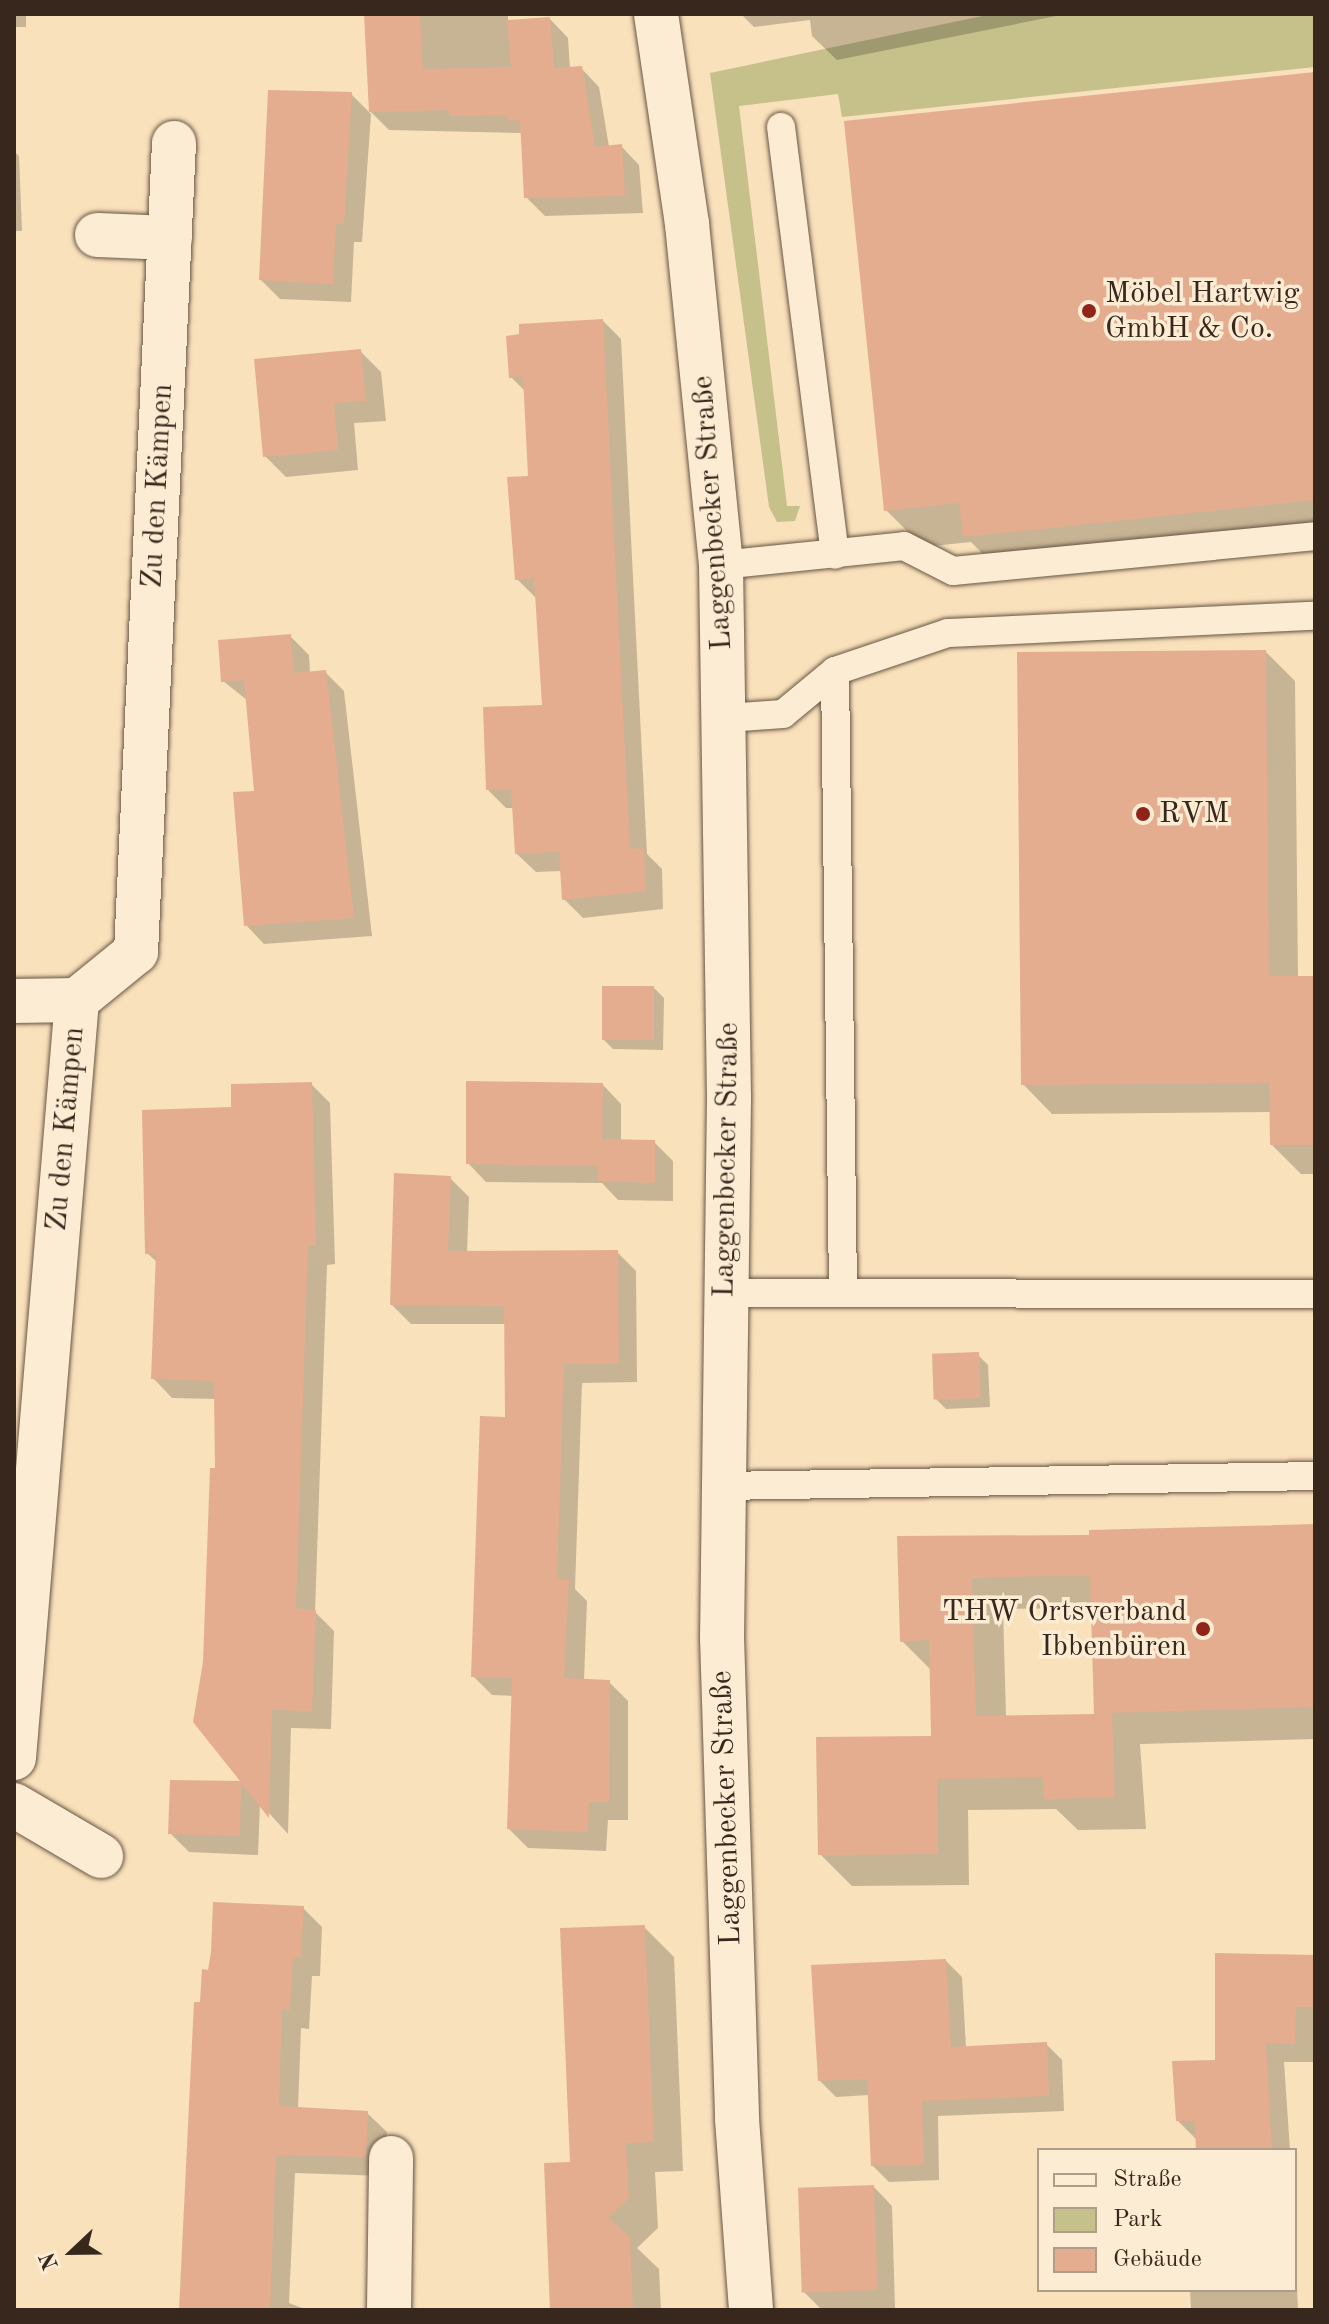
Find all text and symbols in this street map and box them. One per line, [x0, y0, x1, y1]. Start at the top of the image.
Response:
place label: Möbel Hartwig GmbH & Co. [1105, 276, 1300, 346]
marker: Möbel Hartwig GmbH & Co. [1080, 302, 1098, 320]
street label: Laggenbecker Straße [685, 374, 741, 652]
street label: Zu den Kämpen [135, 383, 181, 589]
place label: RVM [1159, 796, 1229, 832]
marker: RVM [1134, 805, 1152, 823]
street label: Laggenbecker Straße [707, 1022, 747, 1298]
street label: Zu den Kämpen [39, 1025, 93, 1233]
place label: THW Ortsverband Ibbenbüren [942, 1594, 1187, 1664]
marker: THW Ortsverband Ibbenbüren [1194, 1620, 1212, 1638]
street label: Laggenbecker Straße [704, 1670, 750, 1946]
legend [1037, 2148, 1297, 2292]
text: Straße [1113, 2168, 1182, 2192]
text: Park [1113, 2208, 1162, 2232]
north arrow [32, 2212, 112, 2292]
text: Gebäude [1113, 2248, 1202, 2272]
text: N [36, 2249, 63, 2273]

